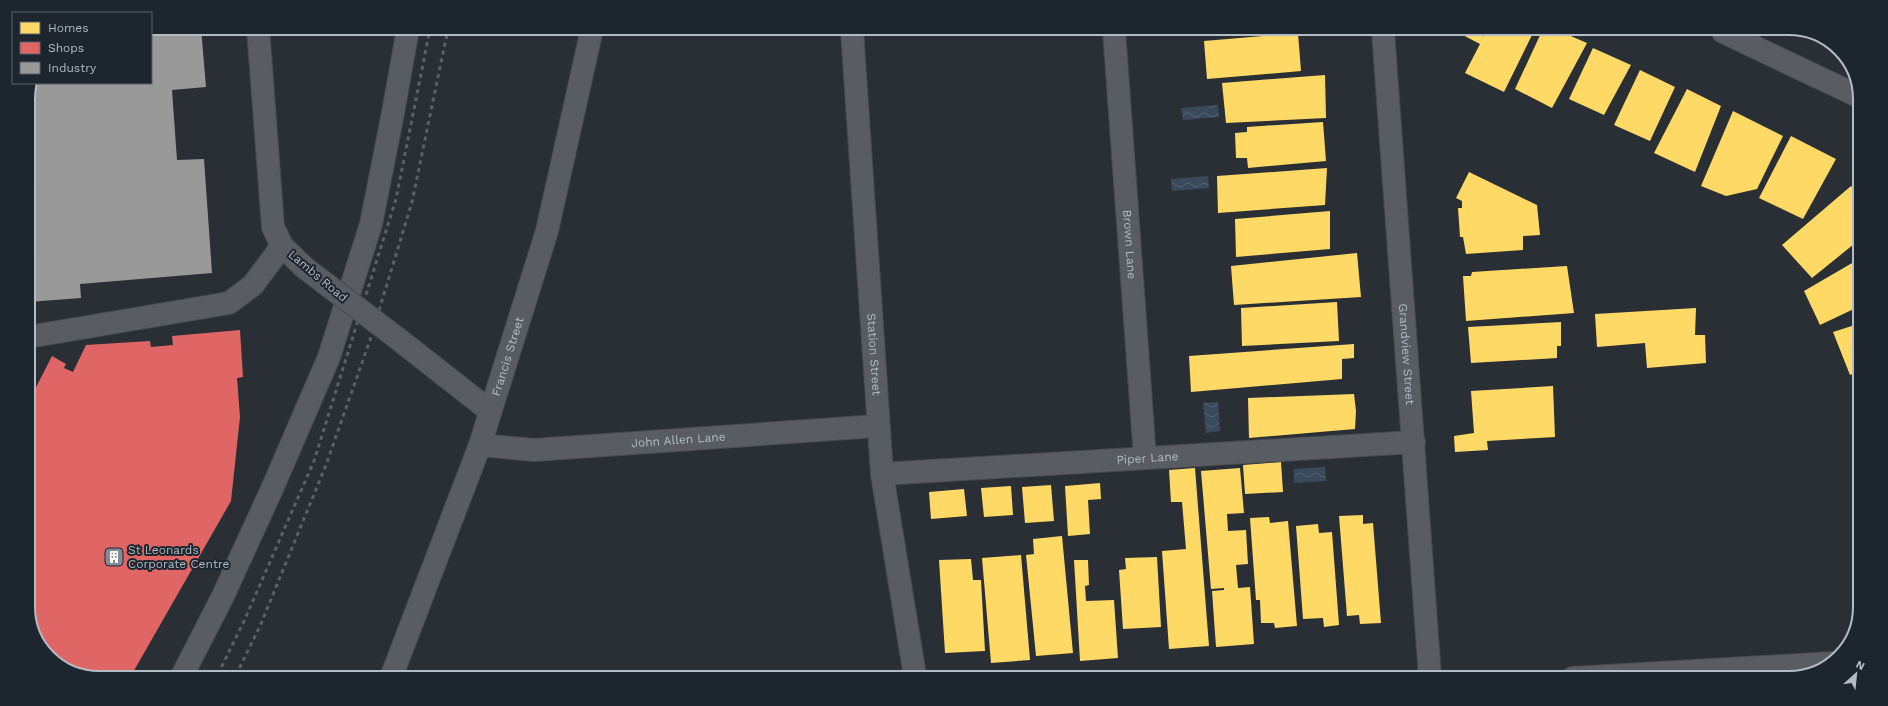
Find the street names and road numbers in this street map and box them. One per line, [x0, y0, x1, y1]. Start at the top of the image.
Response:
street label: Brown Lane [1120, 209, 1139, 280]
street label: Lambs Road [286, 247, 350, 305]
street label: Grandview Street [1396, 303, 1417, 405]
street label: Station Street [864, 313, 884, 396]
street label: Francis Street [489, 315, 527, 398]
street label: John Allen Lane [631, 430, 726, 450]
street label: Piper Lane [1116, 449, 1179, 467]

